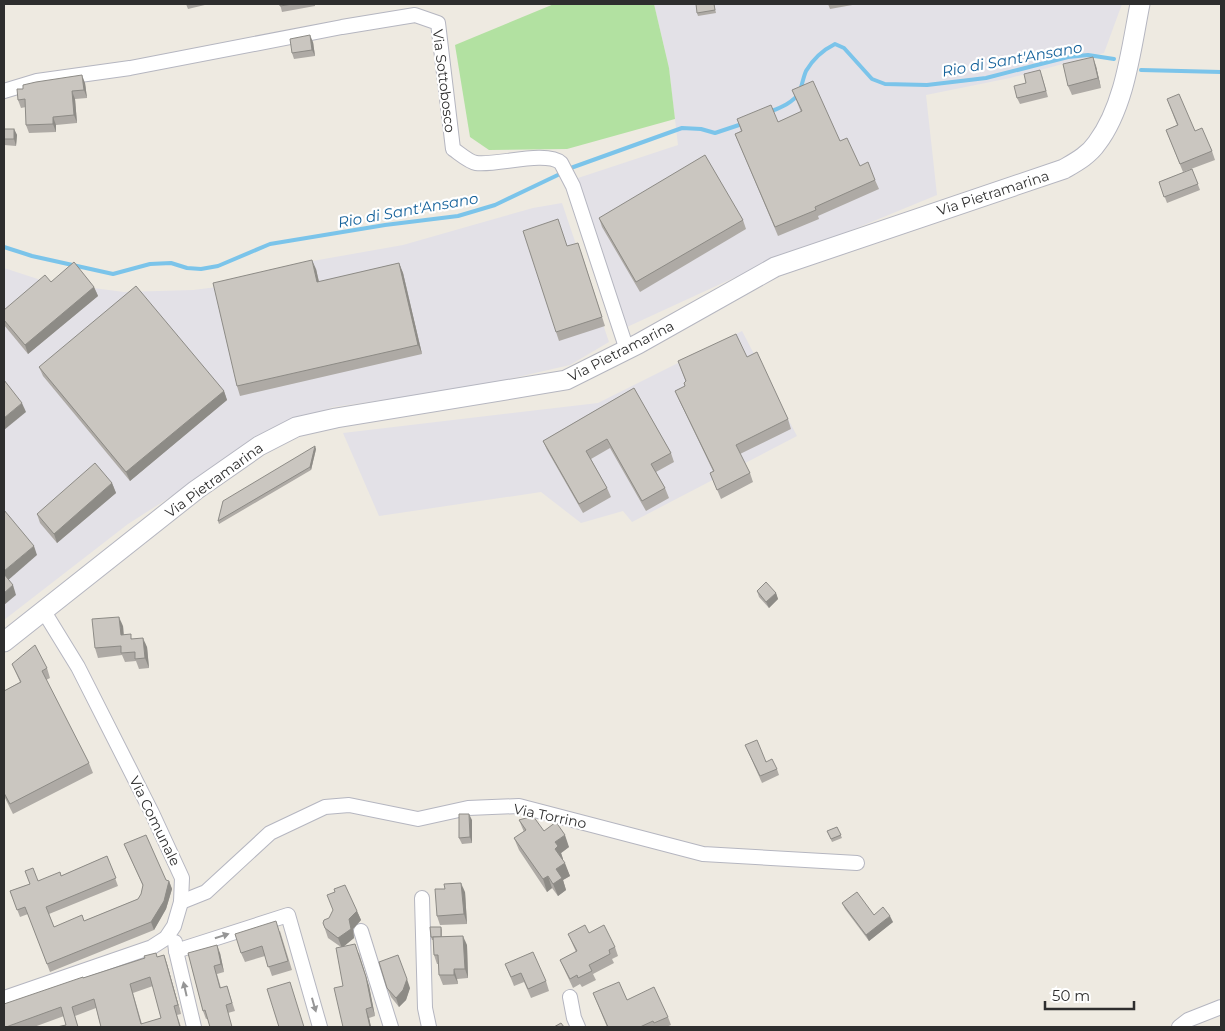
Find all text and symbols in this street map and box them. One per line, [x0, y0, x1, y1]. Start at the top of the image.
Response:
street label: Via Sottobosco [429, 28, 459, 134]
water label: Rio di Sant'Ansano [940, 37, 1084, 81]
street label: Via Pietramarina [935, 166, 1051, 220]
water label: Rio di Sant'Ansano [336, 188, 480, 232]
street label: Via Pietramarina [565, 317, 677, 385]
street label: Via Pietramarina [162, 438, 266, 522]
street label: Via Comunale [125, 773, 185, 869]
street label: Via Torrino [512, 799, 588, 833]
one-way arrow [215, 932, 230, 940]
scale bar [1045, 978, 1134, 1010]
one-way arrow [181, 981, 189, 996]
text: 50 m [1052, 986, 1090, 1005]
one-way arrow [310, 997, 318, 1012]

